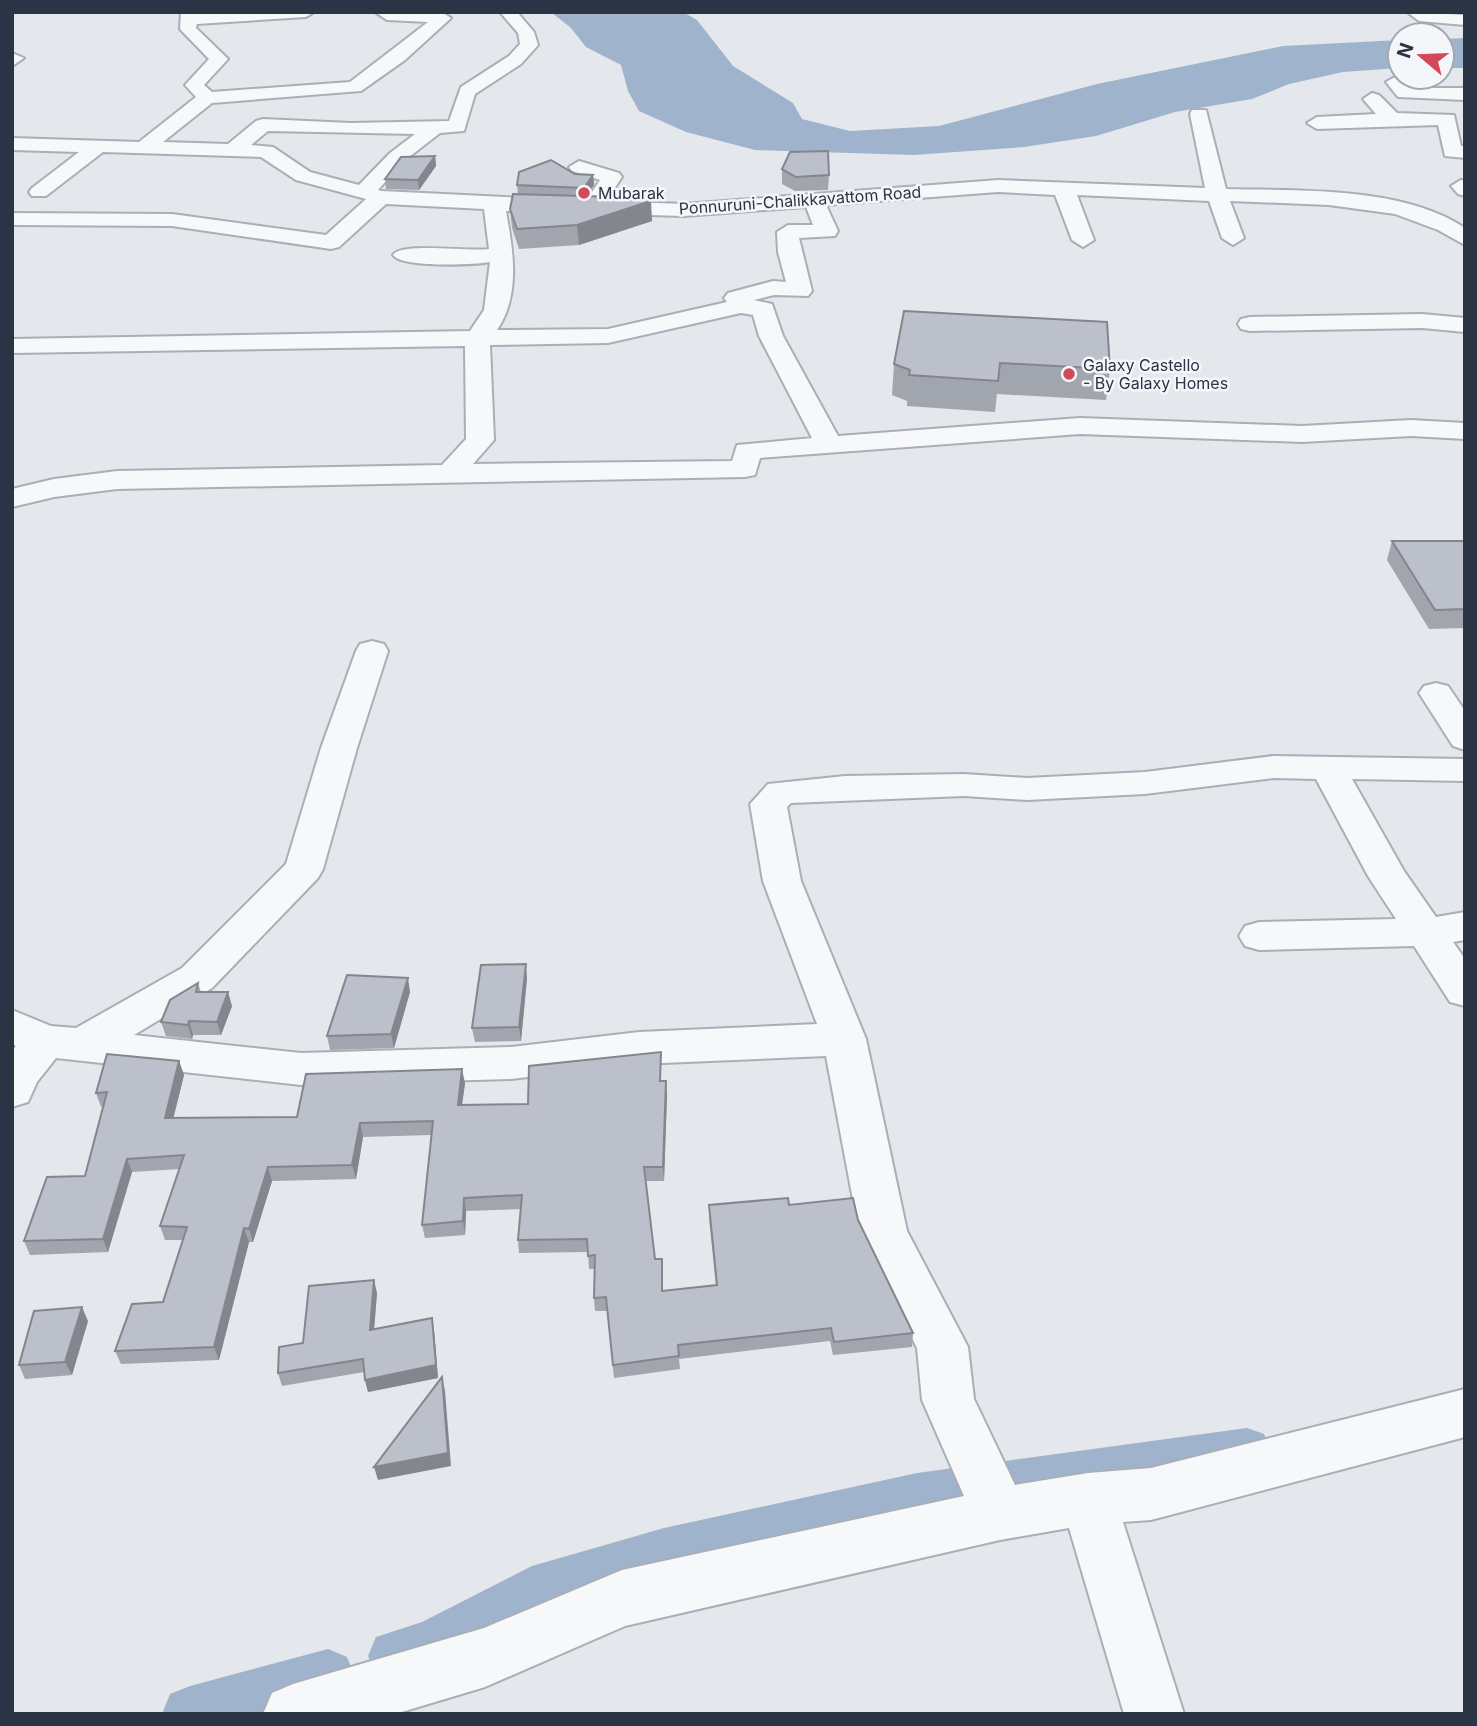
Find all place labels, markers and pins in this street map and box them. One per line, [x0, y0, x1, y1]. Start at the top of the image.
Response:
place label: Mubarak [598, 183, 665, 203]
marker: Mubarak [576, 185, 592, 201]
place label: Galaxy Castello - By Galaxy Homes [1083, 355, 1228, 393]
marker: Galaxy Castello - By Galaxy Homes [1061, 366, 1077, 382]

